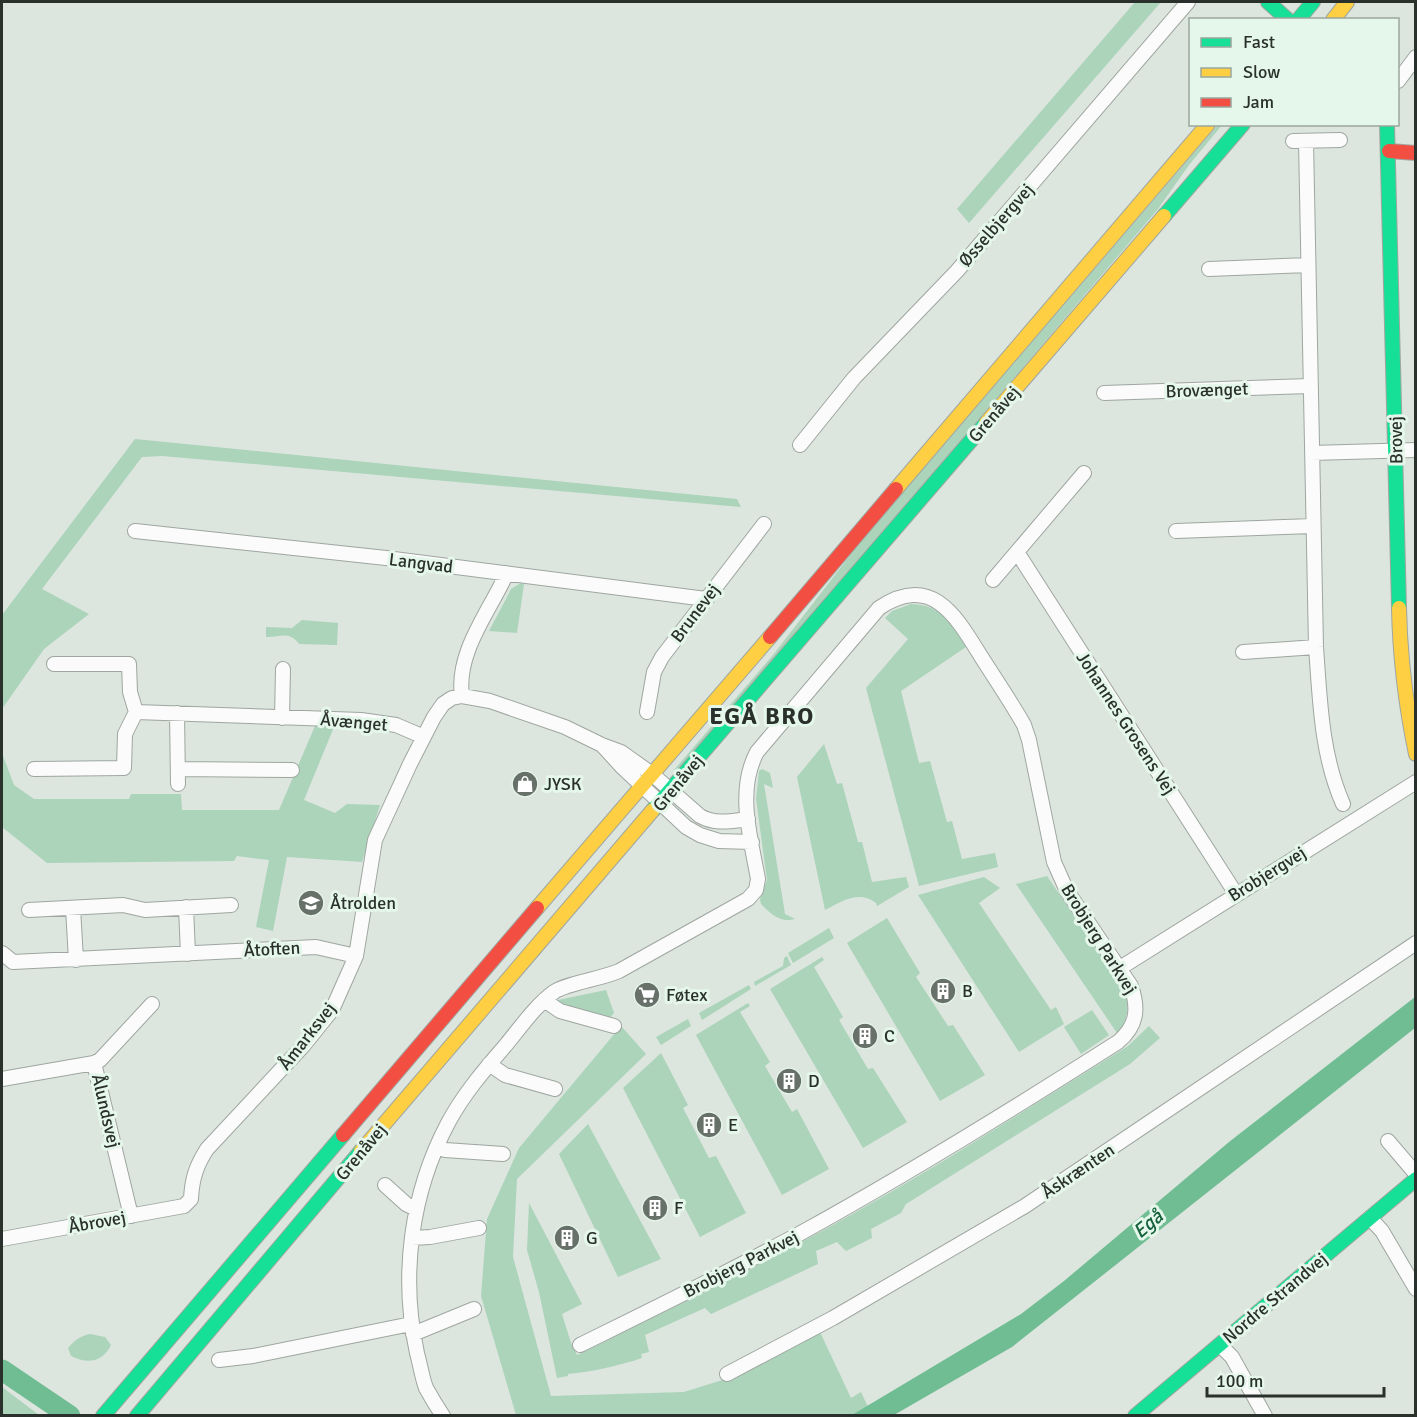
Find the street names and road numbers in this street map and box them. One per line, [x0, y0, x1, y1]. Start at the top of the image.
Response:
street label: Øsselbjergvej [954, 179, 1038, 271]
street label: Brovænget [1165, 378, 1249, 402]
street label: Grenåvej [964, 381, 1024, 447]
street label: Brovej [1385, 416, 1407, 464]
street label: Langvad [388, 548, 454, 578]
street label: Brunevej [666, 579, 724, 647]
street label: Johannes Grosens Vej [1072, 647, 1180, 799]
street label: Åvænget [319, 708, 389, 736]
street label: Grenåvej [648, 750, 708, 816]
street label: Brobjergvej [1224, 841, 1310, 907]
street label: Brobjerg Parkvej [1056, 880, 1142, 998]
street label: Åtoften [243, 937, 301, 961]
street label: Åmarksvej [274, 998, 340, 1074]
street label: Ålundsvej [87, 1072, 125, 1150]
street label: Grenåvej [331, 1119, 391, 1185]
street label: Åskrænten [1037, 1139, 1119, 1203]
street label: Åbrovej [67, 1206, 127, 1238]
street label: Brobjerg Parkvej [680, 1226, 802, 1302]
street label: Nordre Strandvej [1218, 1248, 1332, 1348]

